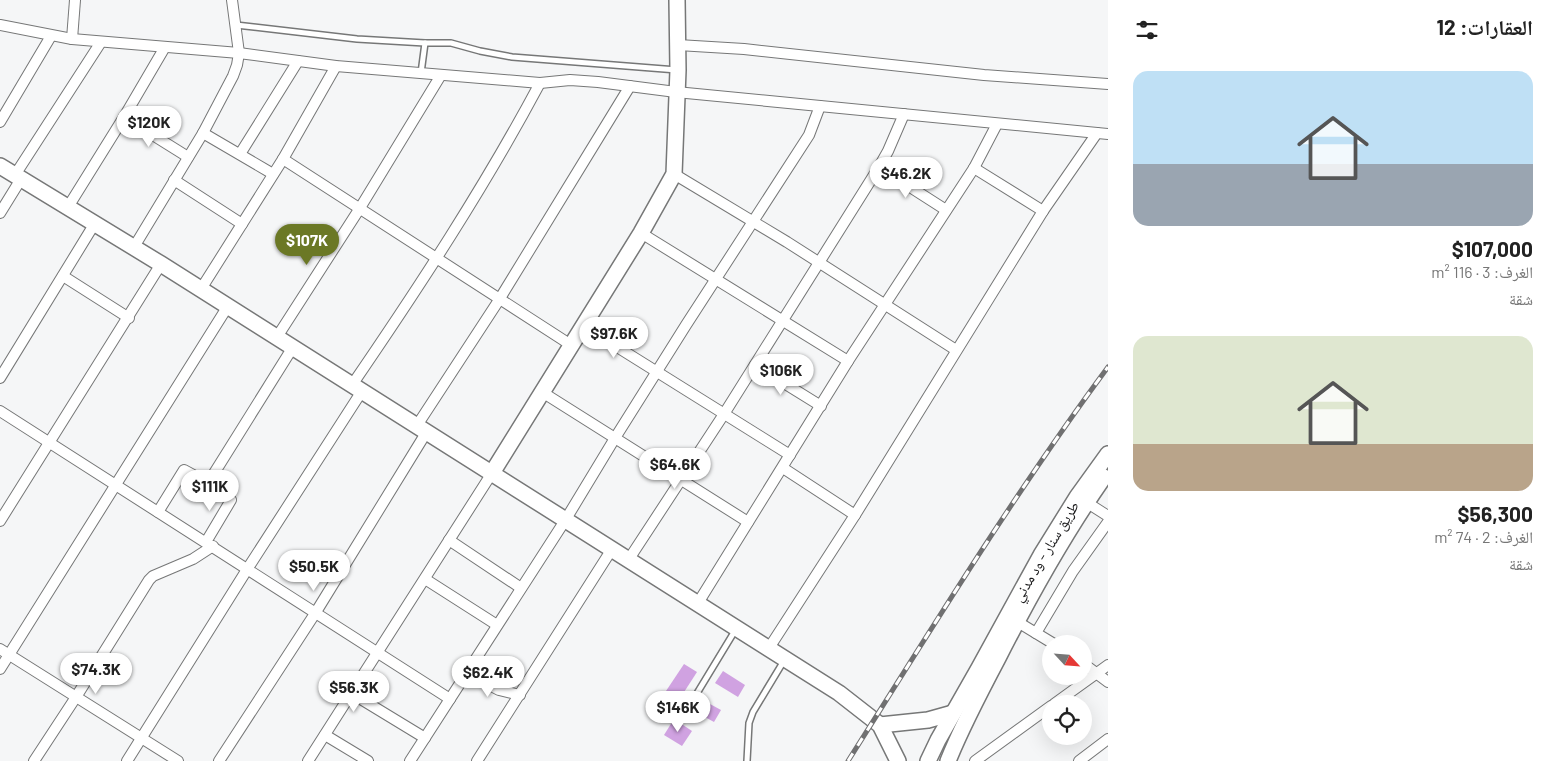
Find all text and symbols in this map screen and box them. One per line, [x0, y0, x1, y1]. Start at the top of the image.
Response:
text: العقارات: 12 [1437, 14, 1533, 39]
icon: filters [1133, 16, 1161, 44]
icon: home [1288, 103, 1378, 193]
pin: $120K [114, 106, 184, 148]
text: $120K [128, 112, 170, 131]
pin: $46.2K [865, 156, 947, 199]
text: $46.2K [881, 163, 931, 182]
pin: $107K [272, 224, 342, 266]
text: $107K [286, 230, 328, 249]
text: $107,000 [1452, 236, 1533, 261]
text: الغرف: 3 · 116 m² [1431, 262, 1533, 281]
text: شقة [1509, 289, 1533, 308]
pin: $97.6K [573, 316, 655, 359]
text: $97.6K [590, 323, 638, 342]
pin: $106K [746, 354, 816, 396]
text: $106K [760, 360, 802, 379]
icon: home [1288, 368, 1378, 458]
pin: $64.6K [634, 448, 716, 490]
text: $64.6K [650, 454, 700, 473]
pin: $111K [175, 470, 245, 512]
text: $111K [192, 476, 228, 495]
street label: طريق سنار - ود مدني [1008, 497, 1085, 606]
text: $56,300 [1458, 501, 1533, 526]
text: الغرف: 2 · 74 m² [1434, 527, 1533, 546]
pin: $50.5K [273, 550, 355, 592]
text: شقة [1509, 554, 1533, 573]
text: $50.5K [289, 556, 339, 575]
north arrow [1042, 635, 1092, 685]
map controls [1042, 635, 1092, 745]
pin: $74.3K [55, 652, 137, 695]
pin: $62.4K [447, 656, 529, 698]
text: $74.3K [71, 659, 121, 678]
text: $62.4K [463, 662, 513, 681]
pin: $56.3K [313, 670, 395, 713]
text: $56.3K [329, 677, 379, 696]
pin: $146K [643, 690, 713, 733]
button: locate [1042, 695, 1092, 745]
text: $146K [656, 697, 700, 716]

